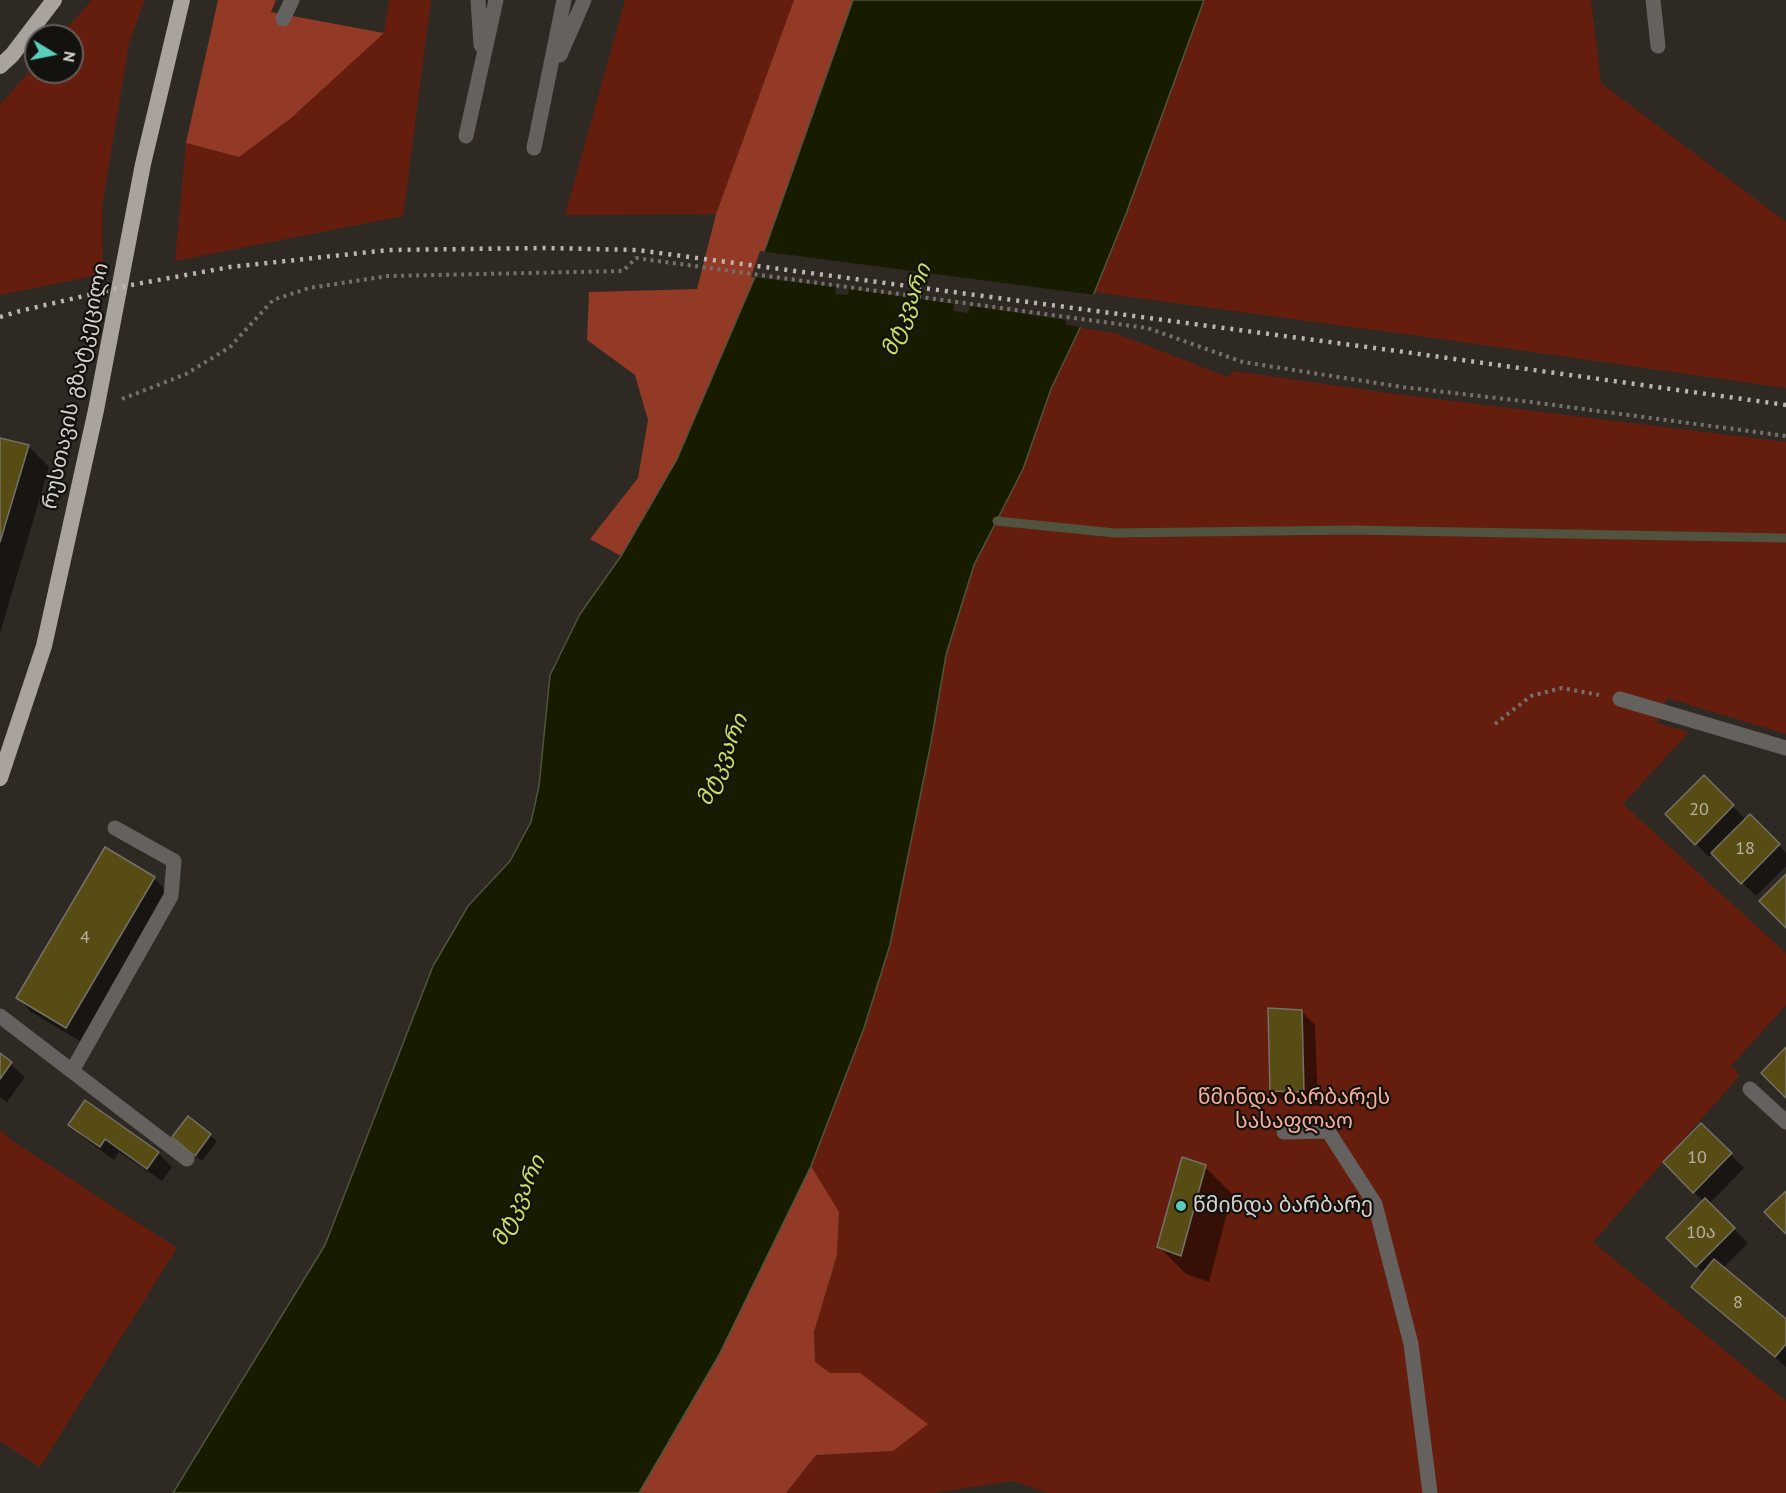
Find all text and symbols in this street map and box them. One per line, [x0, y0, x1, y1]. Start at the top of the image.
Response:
north arrow [24, 24, 84, 84]
text: N [59, 50, 81, 64]
water label: მტკვარი [877, 260, 937, 360]
street label: რუსთავის გზატკეცილი [38, 261, 114, 511]
water label: მტკვარი [692, 710, 754, 810]
house number: 20 [1689, 799, 1709, 821]
house number: 18 [1735, 838, 1755, 860]
house number: 4 [80, 927, 90, 949]
park label: წმინდა ბარბარეს სასაფლაო [1198, 1085, 1390, 1135]
house number: 10 [1687, 1147, 1707, 1169]
water label: მტკვარი [487, 1151, 551, 1251]
place label: წმინდა ბარბარე [1193, 1193, 1373, 1219]
marker: წმინდა ბარბარე [1174, 1199, 1188, 1213]
house number: 10ა [1686, 1222, 1716, 1244]
house number: 8 [1733, 1292, 1743, 1314]

